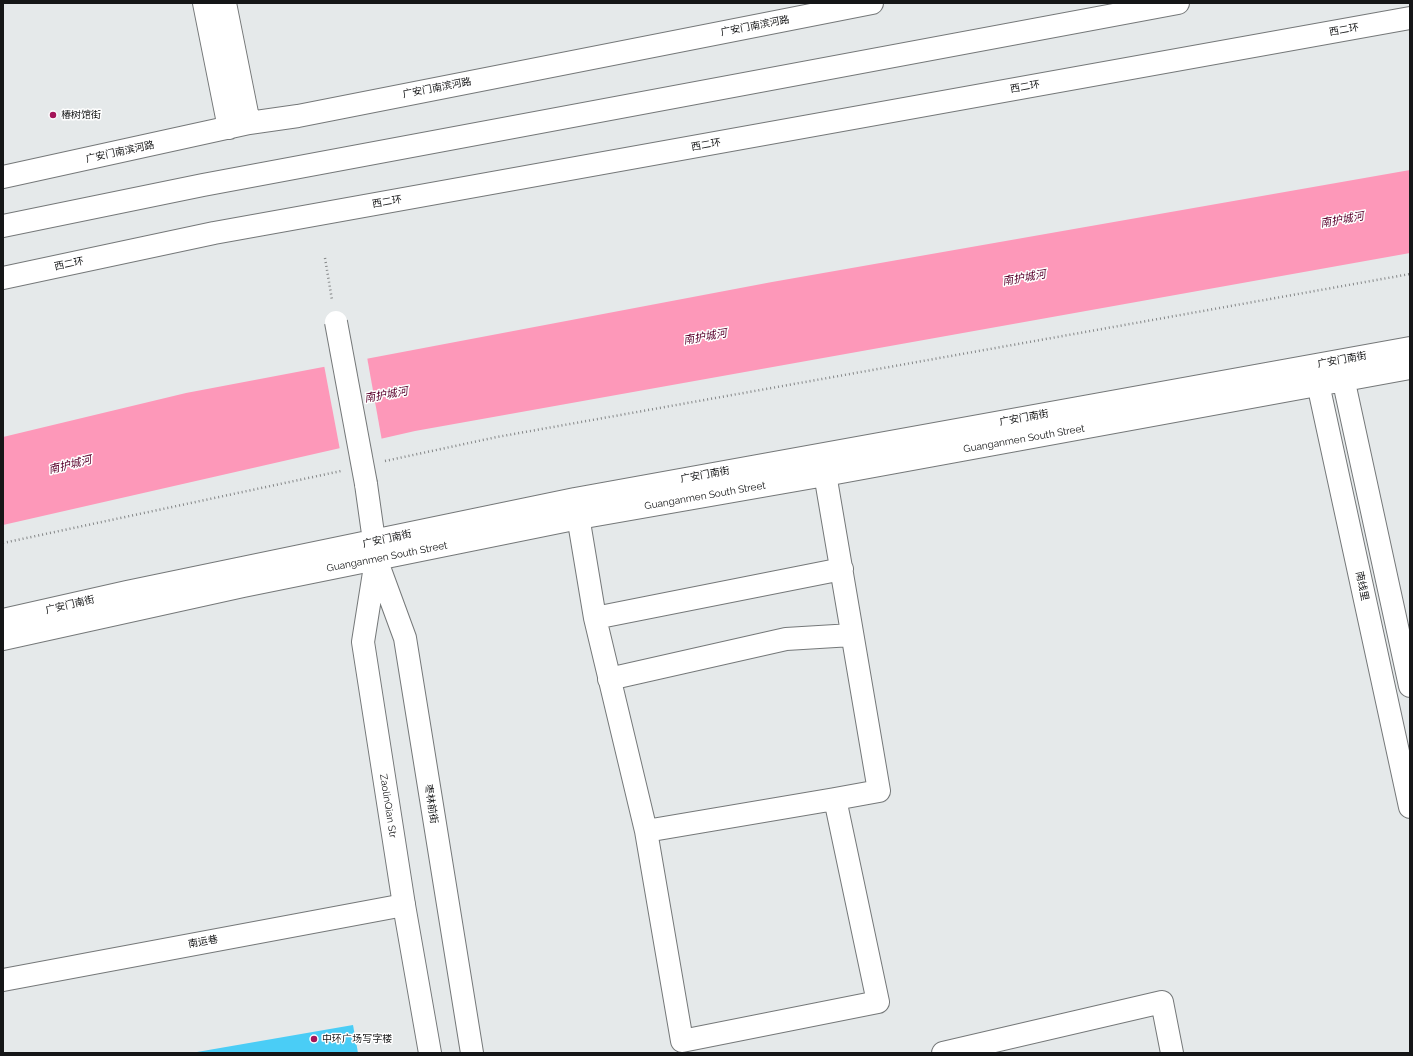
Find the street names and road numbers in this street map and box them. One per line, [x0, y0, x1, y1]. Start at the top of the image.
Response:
street label: 广安门南滨河路 [719, 13, 791, 39]
street label: 西二环 [1328, 21, 1360, 39]
street label: 广安门南滨河路 [401, 75, 473, 101]
street label: 西二环 [1009, 78, 1041, 96]
street label: 西二环 [690, 136, 722, 154]
street label: 广安门南滨河路 [85, 139, 155, 165]
street label: 西二环 [371, 193, 403, 211]
street label: 西二环 [53, 255, 85, 273]
street label: 广安门南街 [1316, 350, 1368, 370]
street label: 广安门南街 [998, 408, 1050, 428]
street label: Guanganmen South Street [963, 422, 1085, 456]
street label: 广安门南街 [679, 465, 731, 485]
street label: Guanganmen South Street [644, 479, 766, 513]
street label: 广安门南街 [361, 528, 413, 550]
street label: Guanganmen South Street [326, 539, 448, 575]
street label: 南线里 [1353, 570, 1371, 602]
street label: 广安门南街 [44, 594, 96, 616]
street label: ZaolinQian Str [377, 773, 399, 839]
street label: 枣林前街 [422, 783, 440, 825]
street label: 南运巷 [187, 933, 219, 951]

